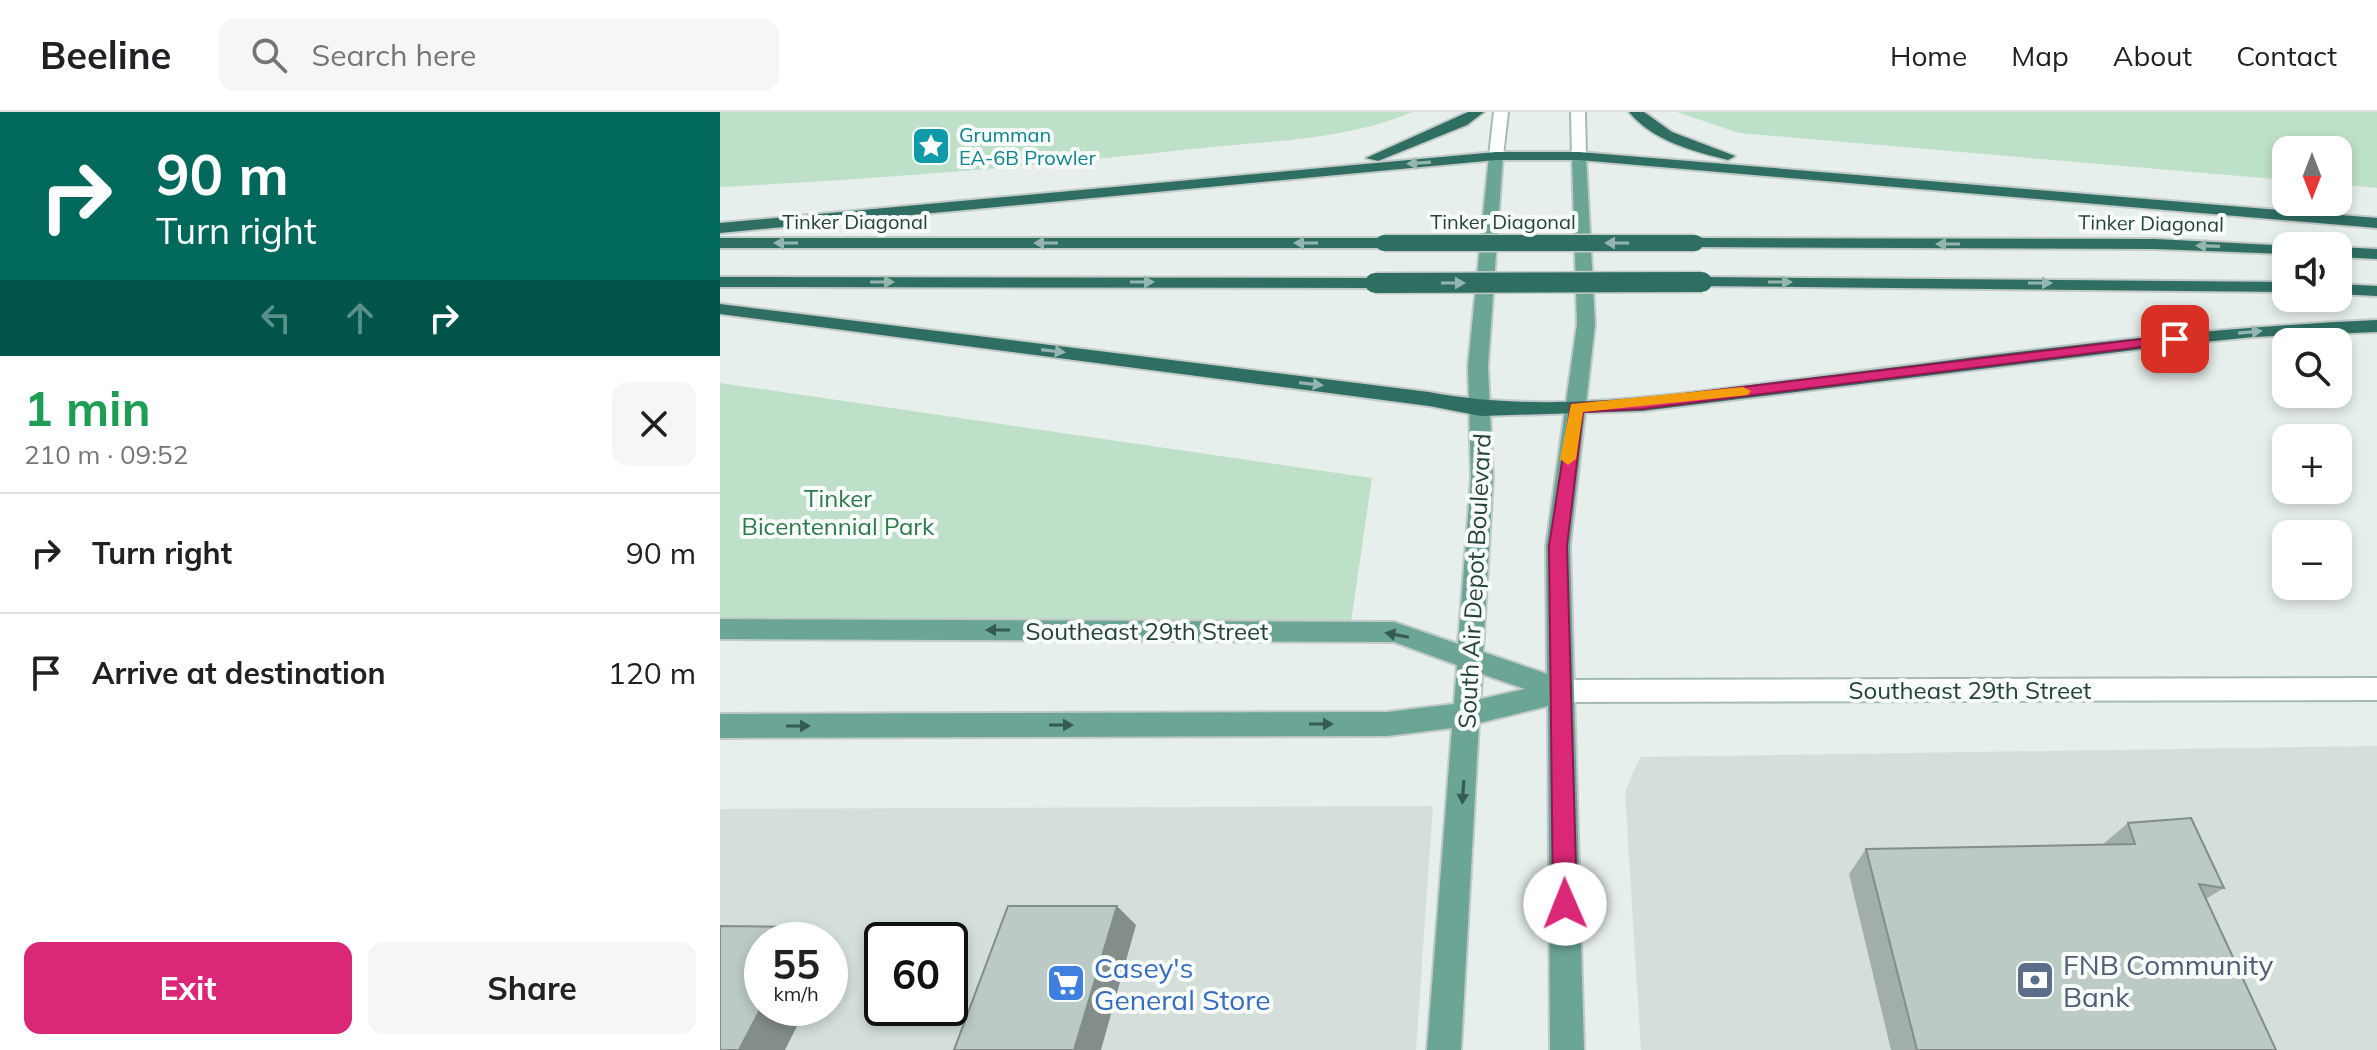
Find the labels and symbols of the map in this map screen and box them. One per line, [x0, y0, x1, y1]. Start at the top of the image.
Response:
place label: Grumman EA-6B Prowler [959, 122, 1096, 170]
place icon: Grumman EA-6B Prowler [910, 125, 952, 167]
north arrow [2272, 136, 2352, 216]
one-way arrow [1406, 157, 1431, 170]
street label: Tinker Diagonal [782, 209, 928, 234]
street label: Tinker Diagonal [1430, 209, 1576, 234]
street label: Tinker Diagonal [2078, 209, 2224, 237]
one-way arrow [773, 237, 798, 249]
one-way arrow [1033, 237, 1058, 249]
one-way arrow [1293, 237, 1318, 249]
one-way arrow [1604, 237, 1629, 249]
one-way arrow [1935, 238, 1960, 250]
one-way arrow [2195, 240, 2220, 253]
one-way arrow [870, 276, 895, 288]
one-way arrow [1130, 276, 1155, 288]
one-way arrow [1768, 276, 1793, 288]
one-way arrow [1441, 277, 1466, 289]
one-way arrow [2028, 277, 2053, 289]
pin [2141, 305, 2209, 373]
one-way arrow [2238, 325, 2263, 338]
one-way arrow [1041, 345, 1066, 358]
one-way arrow [1298, 378, 1323, 391]
street label: South Air Depot Boulevard [1451, 433, 1497, 729]
park label: Tinker Bicentennial Park [742, 483, 935, 541]
street label: Southeast 29th Street [1026, 616, 1268, 646]
one-way arrow [985, 624, 1010, 637]
one-way arrow [1385, 628, 1410, 640]
street label: Southeast 29th Street [1849, 675, 2091, 705]
one-way arrow [1309, 718, 1334, 730]
one-way arrow [1049, 719, 1074, 731]
one-way arrow [786, 720, 811, 732]
one-way arrow [1456, 780, 1469, 805]
position arrow [1523, 862, 1607, 946]
speed limit sign: 60 [864, 922, 968, 1026]
place label: FNB Community Bank [2063, 947, 2274, 1014]
place label: Casey's General Store [1094, 950, 1270, 1017]
bank icon: FNB Community Bank [2014, 959, 2056, 1001]
supermarket icon: Casey's General Store [1045, 962, 1087, 1004]

